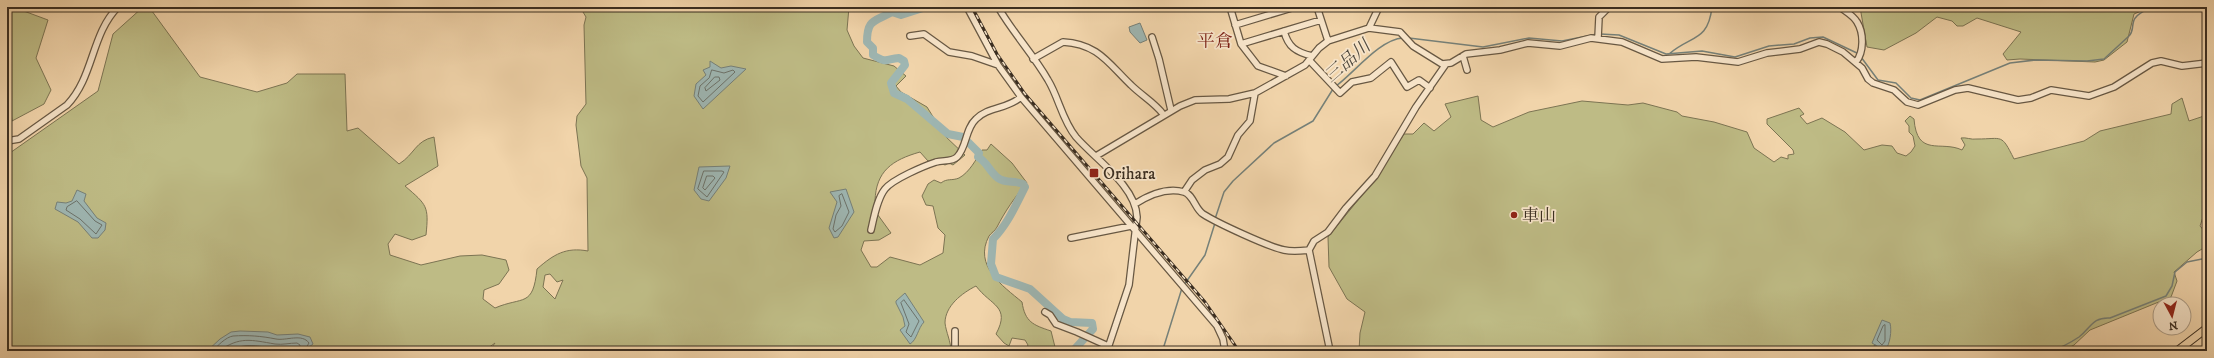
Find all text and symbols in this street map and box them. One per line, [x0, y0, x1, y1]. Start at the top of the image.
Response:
district label: 平倉 [1197, 31, 1233, 53]
water label: 三品川 [1320, 34, 1377, 88]
place label: Orihara [1103, 163, 1156, 185]
marker: Orihara [1088, 167, 1100, 179]
place label: 車山 [1522, 205, 1556, 227]
marker: 車山 [1509, 210, 1519, 220]
north arrow [2152, 296, 2192, 336]
text: N [2168, 317, 2178, 332]

